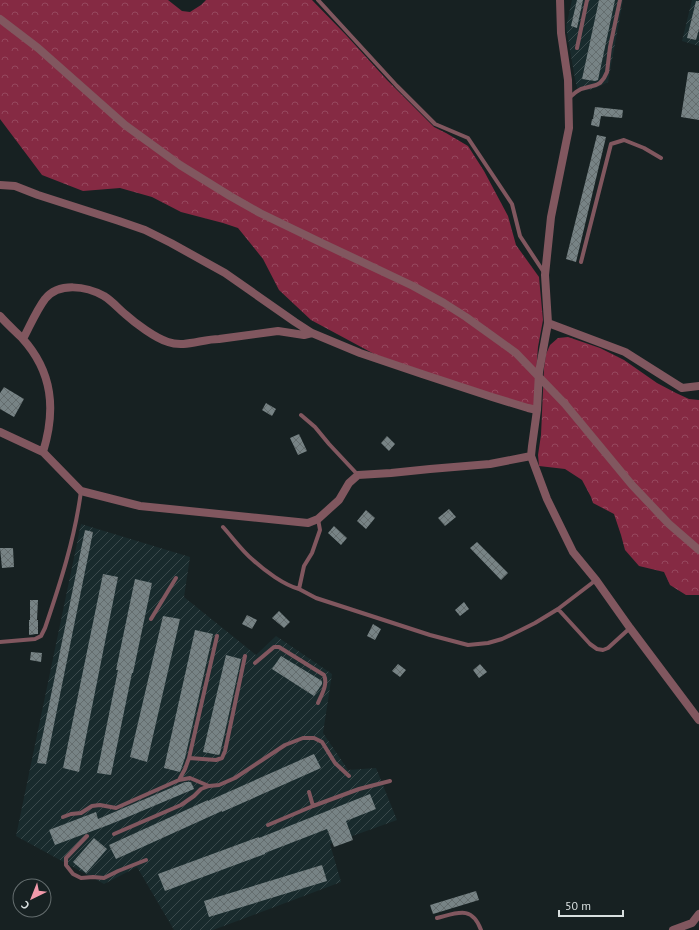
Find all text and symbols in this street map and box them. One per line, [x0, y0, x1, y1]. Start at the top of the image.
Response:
north arrow [12, 878, 52, 918]
scale bar [559, 892, 623, 918]
text: С [18, 898, 32, 913]
text: 50 m [565, 898, 591, 913]

